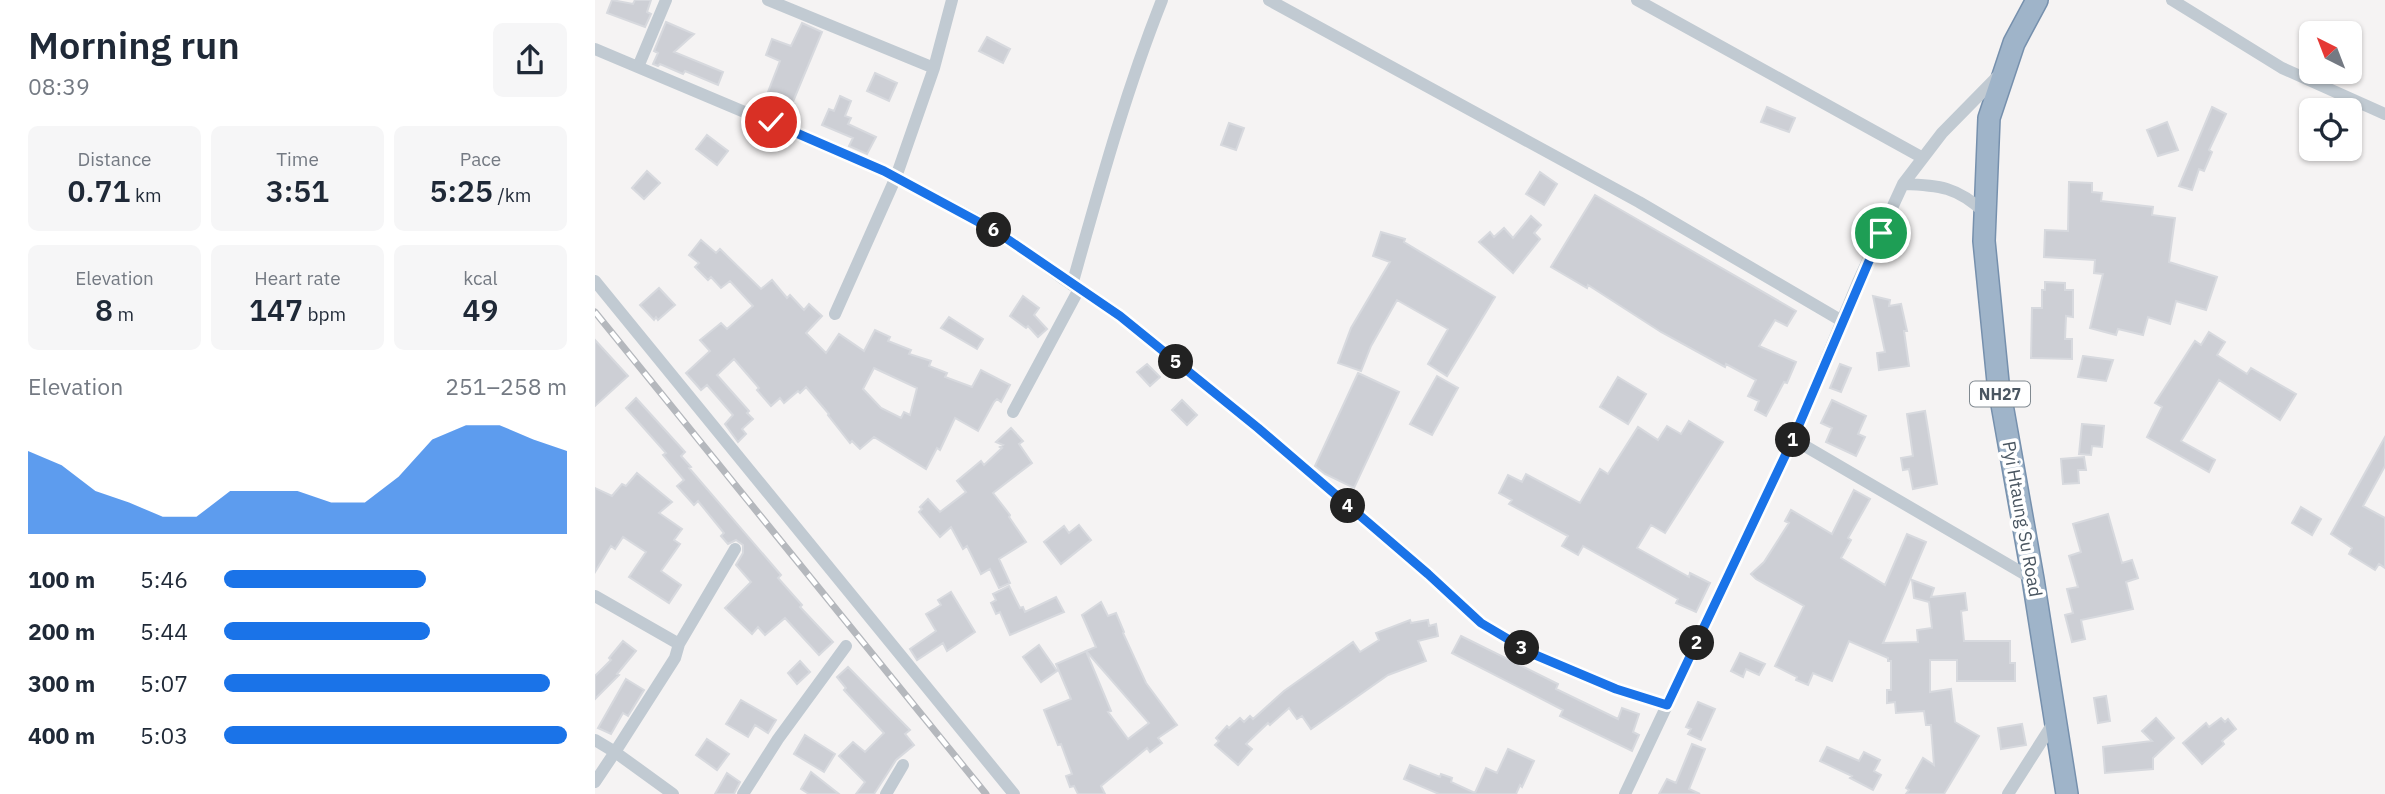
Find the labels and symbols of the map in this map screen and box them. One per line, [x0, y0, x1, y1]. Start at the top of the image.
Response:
north arrow [2299, 21, 2363, 84]
pin [741, 92, 801, 152]
pin [1851, 203, 1911, 263]
pin: 6 [977, 212, 1011, 247]
pin: 5 [1159, 344, 1193, 380]
road number: NH27 [1970, 382, 2030, 406]
pin: 1 [1775, 422, 1811, 458]
street label: Pyi Htaung Su Road [1997, 439, 2048, 599]
pin: 4 [1331, 489, 1365, 524]
pin: 2 [1679, 626, 1715, 660]
pin: 3 [1504, 630, 1539, 666]

